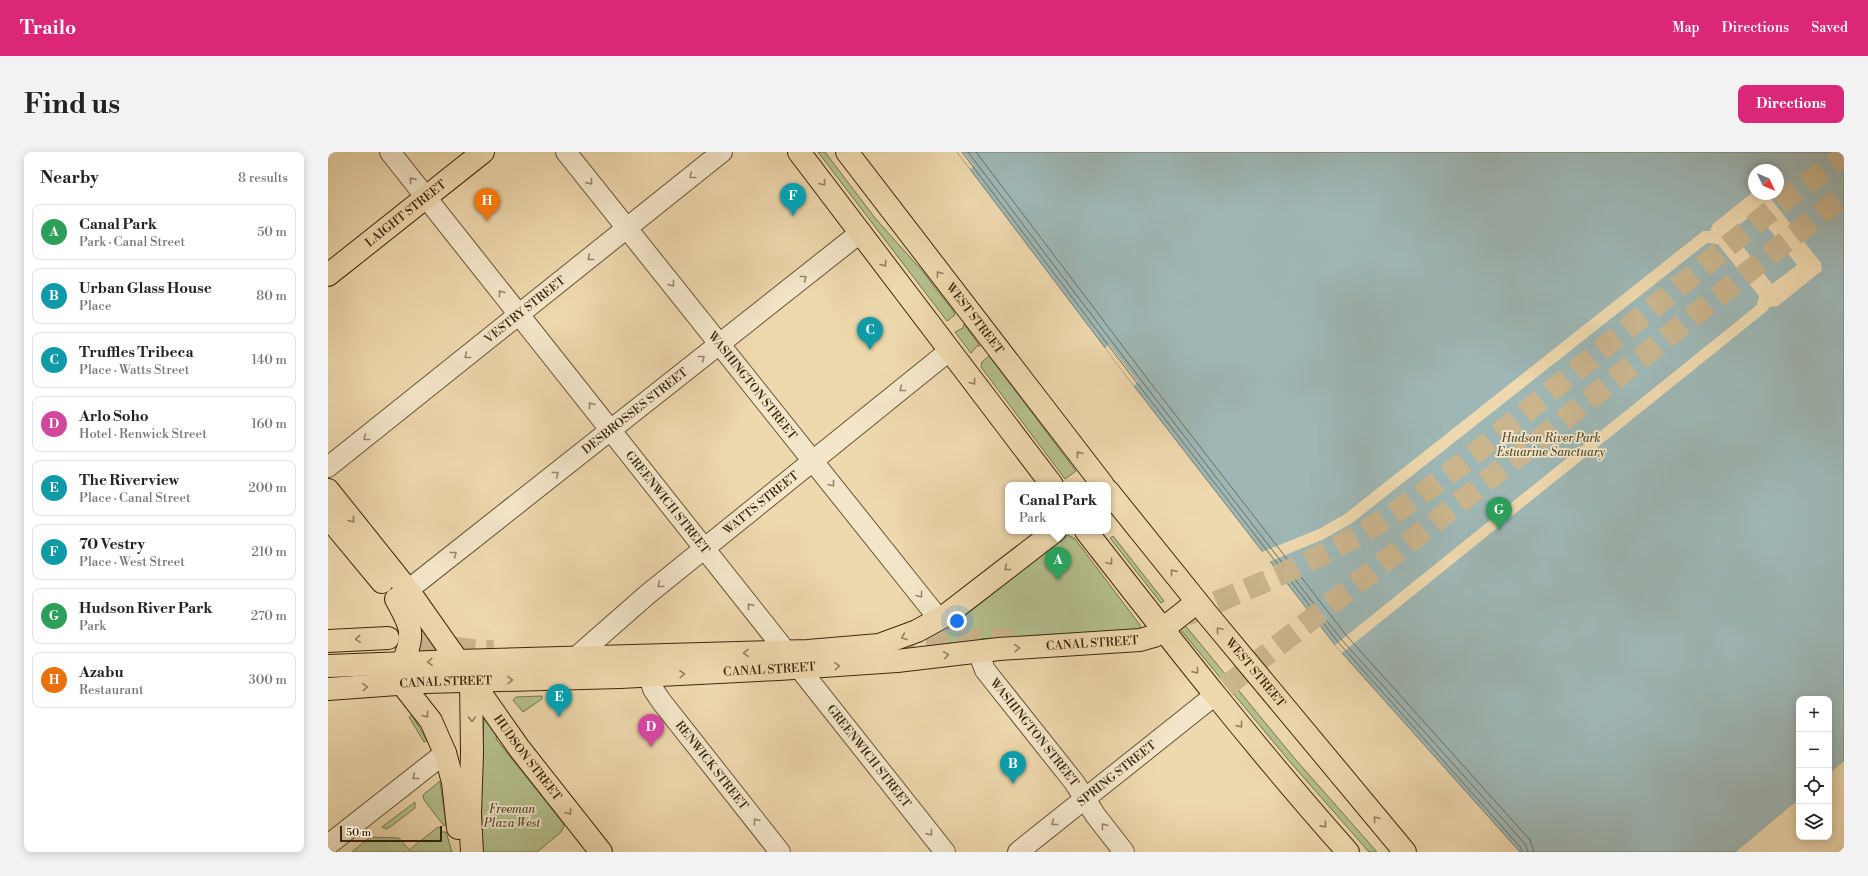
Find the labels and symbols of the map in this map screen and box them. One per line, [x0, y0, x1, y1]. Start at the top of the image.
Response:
north arrow [1748, 164, 1784, 200]
one-way arrow [689, 172, 696, 179]
street label: LAIGHT STREET [362, 176, 449, 250]
one-way arrow [410, 177, 417, 184]
one-way arrow [586, 178, 593, 185]
one-way arrow [818, 178, 825, 185]
pin: F [780, 183, 806, 216]
pin: H [474, 188, 500, 221]
one-way arrow [588, 253, 595, 260]
one-way arrow [880, 259, 887, 266]
one-way arrow [937, 271, 944, 278]
street label: VESTRY STREET [481, 273, 569, 347]
one-way arrow [799, 275, 806, 282]
one-way arrow [667, 279, 674, 286]
street label: WEST STREET [942, 279, 1007, 357]
one-way arrow [499, 290, 506, 297]
pin: C [857, 317, 883, 350]
street label: WASHINGTON STREET [704, 328, 801, 443]
one-way arrow [465, 352, 472, 359]
one-way arrow [697, 356, 704, 363]
street label: DESBROSSES STREET [579, 364, 691, 457]
one-way arrow [968, 378, 975, 385]
one-way arrow [899, 385, 906, 392]
one-way arrow [589, 403, 596, 410]
park label: Hudson River Park Estuarine Sanctuary [1496, 431, 1606, 460]
one-way arrow [363, 433, 370, 440]
street label: GREENWICH STREET [622, 448, 713, 557]
one-way arrow [1076, 452, 1083, 459]
street label: WATTS STREET [719, 468, 802, 538]
one-way arrow [551, 471, 558, 478]
one-way arrow [827, 479, 834, 486]
pin: G [1486, 497, 1512, 530]
one-way arrow [348, 516, 355, 523]
pin: A [1045, 547, 1071, 580]
one-way arrow [449, 552, 456, 559]
one-way arrow [1105, 557, 1112, 564]
one-way arrow [1005, 564, 1012, 571]
one-way arrow [1170, 569, 1177, 576]
one-way arrow [657, 581, 664, 588]
one-way arrow [915, 590, 922, 597]
one-way arrow [747, 604, 754, 611]
your location [947, 611, 967, 631]
one-way arrow [1217, 627, 1224, 634]
one-way arrow [901, 632, 908, 640]
street label: CANAL STREET [1046, 633, 1140, 653]
street label: WEST STREET [1222, 634, 1289, 711]
one-way arrow [355, 635, 361, 644]
one-way arrow [1014, 643, 1020, 652]
one-way arrow [743, 648, 749, 657]
one-way arrow [943, 651, 949, 660]
one-way arrow [426, 658, 432, 666]
street label: CANAL STREET [723, 659, 817, 679]
one-way arrow [834, 661, 840, 670]
one-way arrow [1191, 666, 1198, 673]
one-way arrow [679, 670, 685, 678]
street label: CANAL STREET [399, 673, 493, 691]
street label: WASHINGTON STREET [986, 675, 1082, 790]
one-way arrow [507, 676, 513, 684]
one-way arrow [362, 682, 368, 691]
pin: E [546, 684, 572, 717]
street label: GREENWICH STREET [824, 702, 915, 811]
one-way arrow [422, 711, 429, 718]
street label: HUDSON STREET [490, 712, 565, 804]
pin: D [638, 714, 664, 747]
one-way arrow [467, 716, 476, 722]
street label: RENWICK STREET [672, 718, 752, 813]
one-way arrow [1236, 720, 1243, 728]
street label: SPRING STREET [1074, 737, 1159, 809]
pin: B [1000, 751, 1026, 784]
one-way arrow [412, 772, 419, 779]
park label: Freeman Plaza West [483, 802, 541, 831]
one-way arrow [565, 808, 572, 815]
one-way arrow [1374, 816, 1381, 823]
one-way arrow [1052, 818, 1059, 825]
one-way arrow [754, 819, 761, 826]
one-way arrow [1319, 820, 1326, 827]
one-way arrow [1101, 823, 1108, 830]
scale bar [340, 824, 442, 843]
one-way arrow [926, 829, 933, 836]

